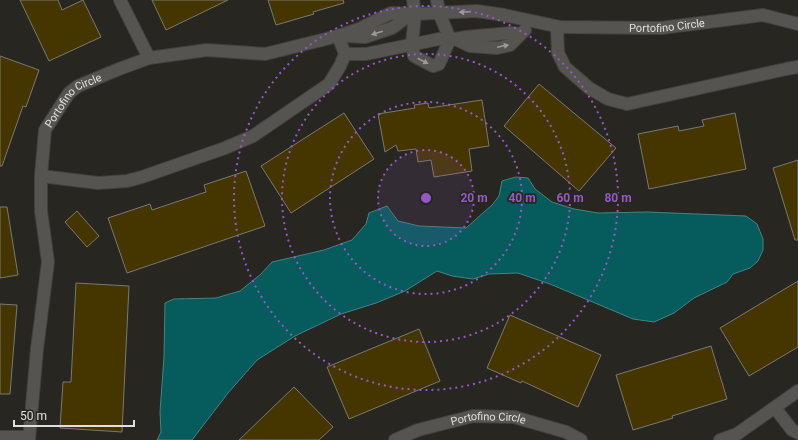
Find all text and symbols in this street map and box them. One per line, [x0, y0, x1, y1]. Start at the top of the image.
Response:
one-way arrow [459, 8, 471, 15]
street label: Portofino Circle [629, 16, 706, 35]
one-way arrow [371, 30, 383, 36]
one-way arrow [497, 43, 509, 49]
one-way arrow [417, 58, 429, 65]
street label: Portofino Circle [42, 71, 104, 130]
centre of rings [419, 191, 433, 205]
text: 20 m [460, 191, 488, 205]
text: 40 m [508, 191, 536, 205]
text: 60 m [556, 191, 584, 205]
text: 80 m [604, 191, 632, 205]
scale bar [14, 402, 134, 428]
text: 50 m [20, 409, 47, 423]
street label: Portofino Circle [449, 410, 527, 428]

